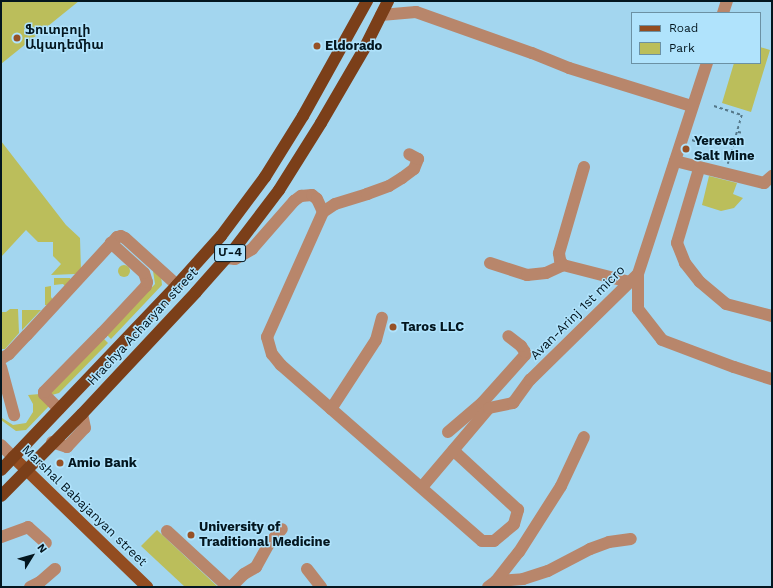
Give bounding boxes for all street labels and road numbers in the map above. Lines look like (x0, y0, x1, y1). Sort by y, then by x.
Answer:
road number: Մ-4 (214, 243, 246, 263)
street label: Avan-Arinj 1st micro (527, 262, 629, 364)
street label: Hrachya Acharyan street (84, 265, 202, 389)
street label: Marshal Babajanyan street (18, 442, 150, 570)

